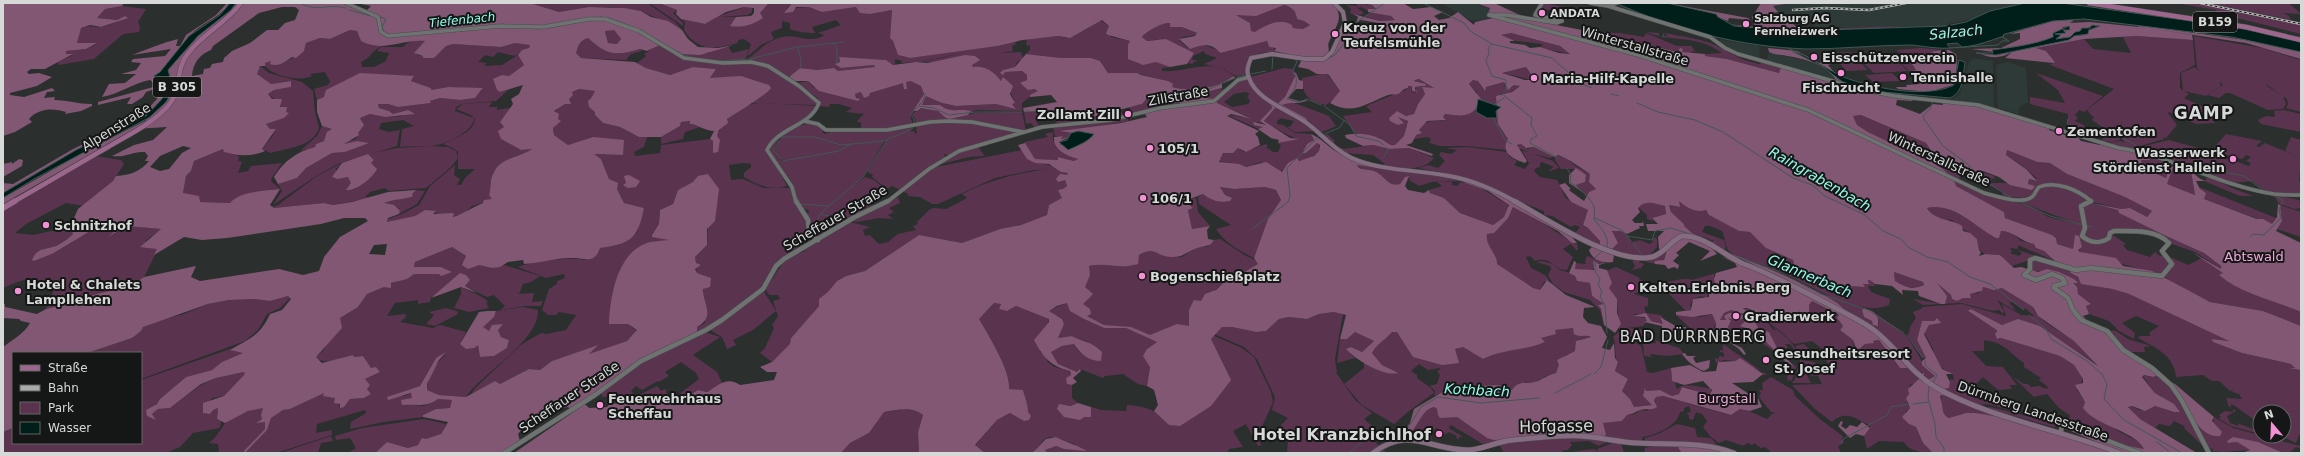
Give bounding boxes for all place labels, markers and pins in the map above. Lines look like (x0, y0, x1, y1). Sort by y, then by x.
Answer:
place label: ANDATA (1550, 7, 1600, 20)
marker: ANDATA (1537, 8, 1547, 18)
place label: Salzburg AG Fernheizwerk (1754, 12, 1838, 38)
marker: Salzburg AG Fernheizwerk (1741, 19, 1751, 29)
place label: Kreuz von der Teufelsmühle (1343, 20, 1446, 50)
marker: Kreuz von der Teufelsmühle (1330, 29, 1340, 39)
place label: Eisschützenverein (1822, 50, 1955, 65)
marker: Eisschützenverein (1809, 52, 1819, 62)
marker: Fischzucht (1836, 68, 1846, 78)
place label: Tennishalle (1911, 70, 1994, 85)
place label: Maria-Hilf-Kapelle (1542, 71, 1674, 86)
marker: Tennishalle (1898, 72, 1908, 82)
marker: Maria-Hilf-Kapelle (1529, 73, 1539, 83)
place label: Fischzucht (1802, 80, 1880, 95)
place label: Zollamt Zill (1037, 107, 1120, 122)
marker: Zollamt Zill (1123, 109, 1133, 119)
place label: Zementofen (2067, 124, 2156, 139)
marker: Zementofen (2054, 126, 2064, 136)
place label: 105/1 (1158, 141, 1199, 156)
marker: 105/1 (1145, 143, 1155, 153)
place label: Wasserwerk Stördienst Hallein (2093, 145, 2225, 175)
marker: Wasserwerk Stördienst Hallein (2228, 154, 2238, 164)
place label: 106/1 (1151, 191, 1192, 206)
marker: 106/1 (1138, 193, 1148, 203)
place label: Schnitzhof (54, 218, 132, 233)
marker: Schnitzhof (41, 220, 51, 230)
place label: Bogenschießplatz (1150, 269, 1280, 284)
marker: Bogenschießplatz (1137, 271, 1147, 281)
place label: Hotel & Chalets Lampllehen (26, 277, 141, 307)
place label: Kelten.Erlebnis.Berg (1639, 280, 1790, 295)
marker: Kelten.Erlebnis.Berg (1626, 282, 1636, 292)
marker: Hotel & Chalets Lampllehen (13, 286, 23, 296)
place label: Gradierwerk (1744, 309, 1835, 324)
marker: Gradierwerk (1731, 311, 1741, 321)
place label: Gesundheitsresort St. Josef (1774, 346, 1910, 376)
marker: Gesundheitsresort St. Josef (1761, 355, 1771, 365)
place label: Feuerwehrhaus Scheffau (608, 391, 721, 421)
marker: Feuerwehrhaus Scheffau (595, 400, 605, 410)
place label: Hotel Kranzbichlhof (1253, 425, 1432, 444)
marker: Hotel Kranzbichlhof (1434, 429, 1444, 439)

